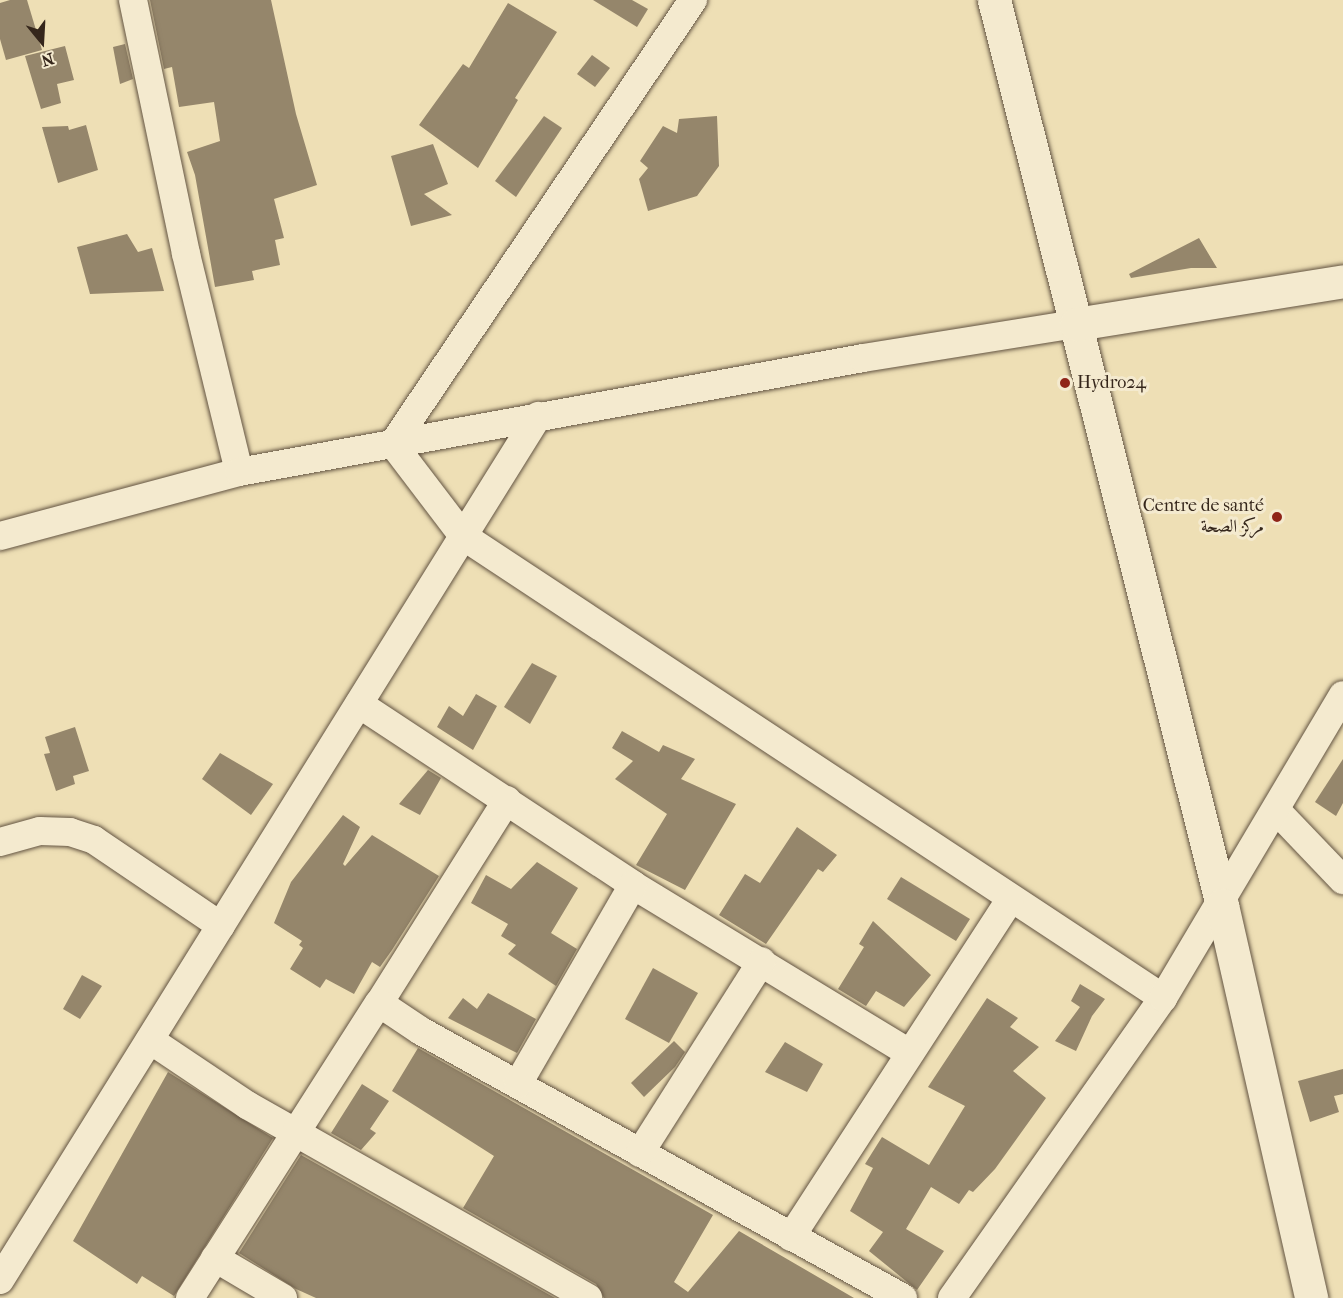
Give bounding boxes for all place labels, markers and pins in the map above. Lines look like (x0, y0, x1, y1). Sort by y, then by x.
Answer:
place label: Hydro24 (1077, 372, 1146, 394)
marker: Hydro24 (1058, 376, 1072, 390)
place label: Centre de santé مركز الصحة (1143, 496, 1264, 538)
marker: Centre de santé مركز الصحة (1268, 508, 1286, 526)

